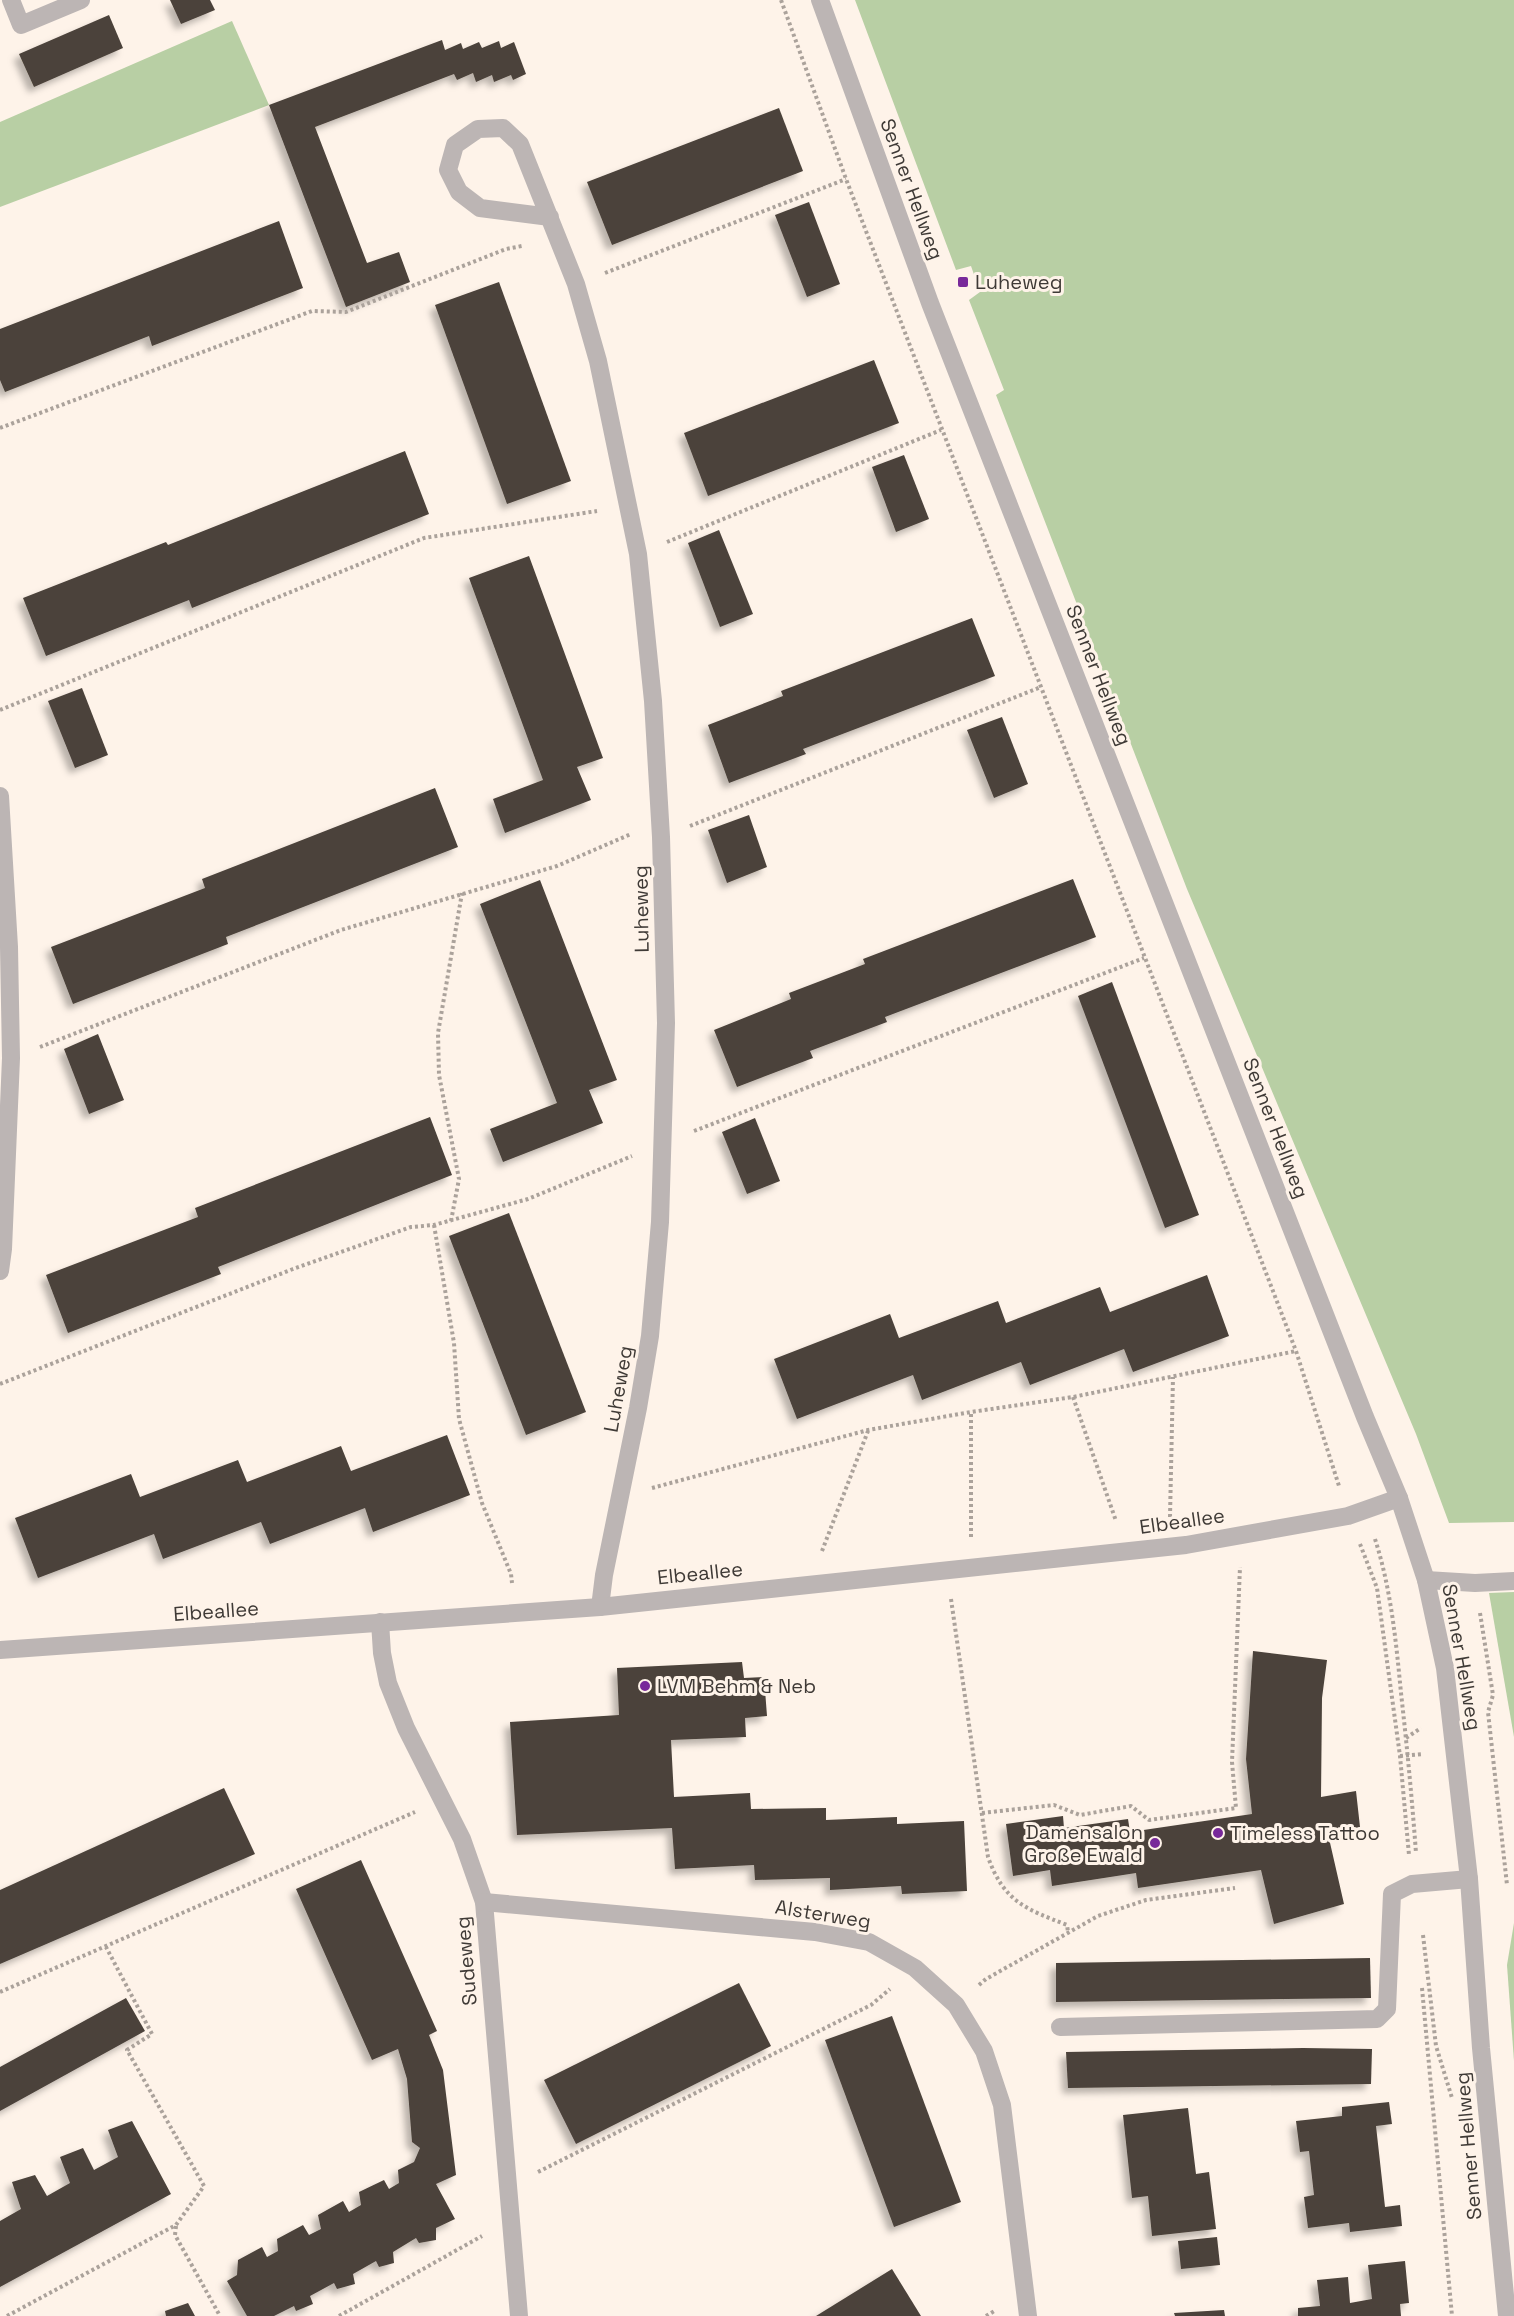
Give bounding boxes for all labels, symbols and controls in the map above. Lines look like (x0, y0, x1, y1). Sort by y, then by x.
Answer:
street label: Senner Hellweg (874, 115, 950, 263)
place label: Luheweg (975, 269, 1062, 295)
marker: Luheweg (956, 275, 970, 289)
street label: Senner Hellweg (1060, 601, 1138, 749)
street label: Luheweg (627, 865, 655, 953)
street label: Senner Hellweg (1237, 1054, 1315, 1202)
street label: Luheweg (598, 1344, 638, 1434)
street label: Elbeallee (1138, 1502, 1226, 1540)
street label: Elbeallee (656, 1556, 744, 1590)
street label: Senner Hellweg (1436, 1582, 1488, 1732)
street label: Elbeallee (172, 1595, 260, 1627)
place label: LVM Behm & Neb (657, 1673, 816, 1699)
marker: LVM Behm & Neb (638, 1679, 652, 1693)
place label: Damensalon Große Ewald (1024, 1819, 1143, 1868)
place label: Timeless Tattoo (1230, 1820, 1380, 1846)
marker: Timeless Tattoo (1211, 1826, 1225, 1840)
marker: Damensalon Große Ewald (1148, 1836, 1162, 1850)
street label: Alsterweg (773, 1894, 873, 1934)
street label: Sudeweg (449, 1915, 483, 2007)
street label: Senner Hellweg (1449, 2071, 1487, 2221)

